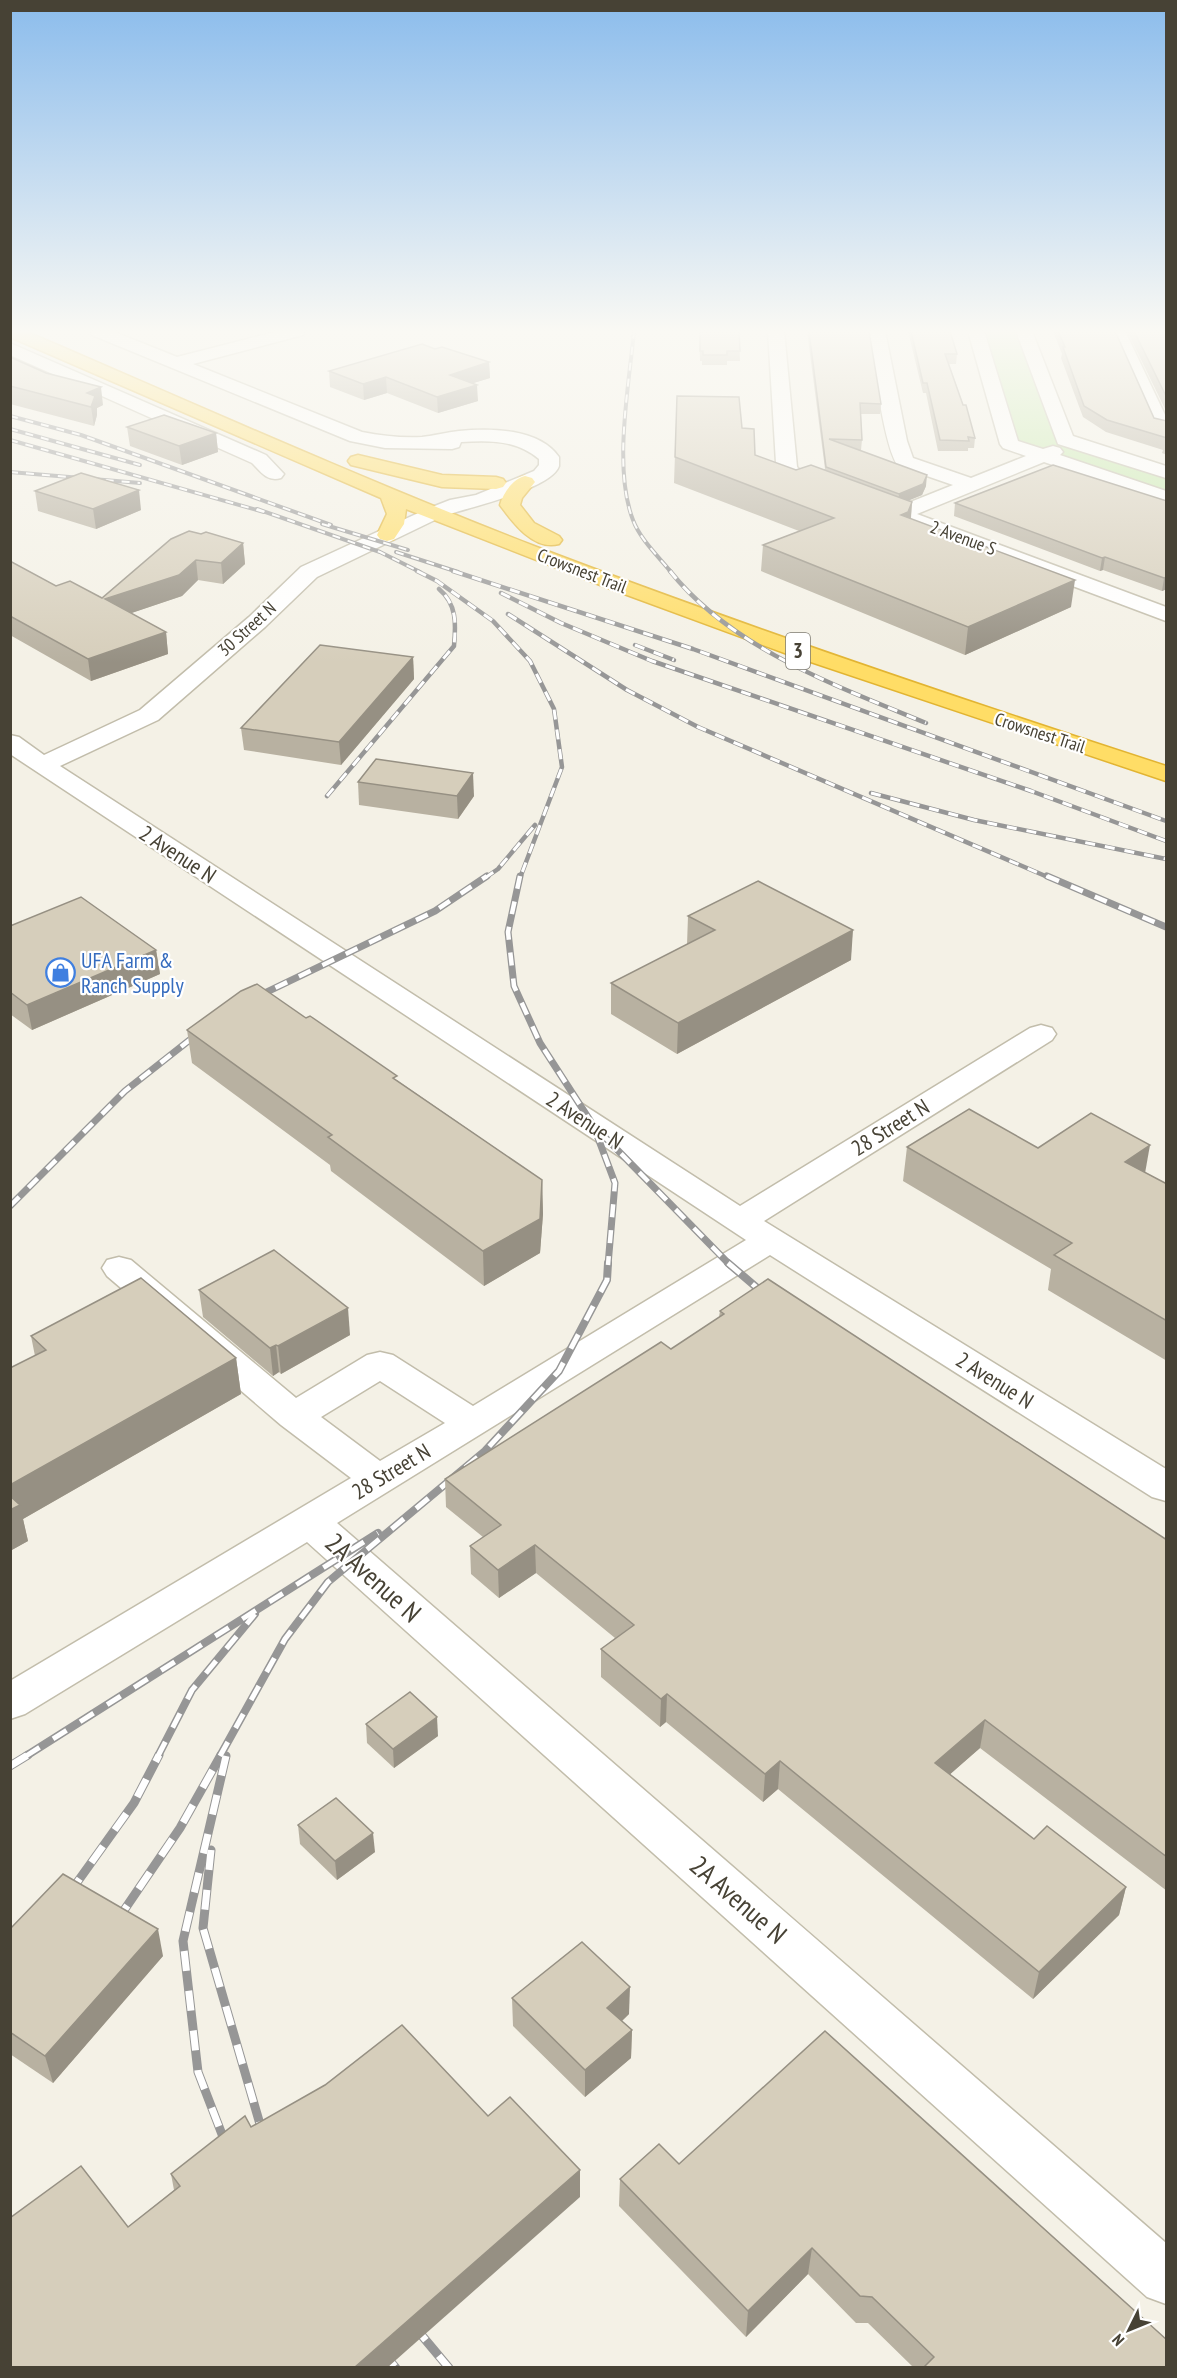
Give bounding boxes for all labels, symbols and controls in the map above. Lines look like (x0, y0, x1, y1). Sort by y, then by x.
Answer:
street label: 2 Avenue S (927, 515, 1000, 560)
street label: Crowsnest Trail (534, 543, 631, 598)
street label: 30 Street N (213, 596, 281, 661)
road number: 3 (786, 633, 810, 669)
street label: Crowsnest Trail (992, 707, 1089, 758)
street label: 2 Avenue N (134, 819, 222, 889)
place label: UFA Farm & Ranch Supply (81, 946, 184, 999)
shop icon: UFA Farm & Ranch Supply (44, 957, 76, 989)
street label: 2 Avenue N (541, 1085, 629, 1155)
street label: 28 Street N (846, 1092, 934, 1162)
street label: 2 Avenue N (951, 1345, 1039, 1415)
street label: 28 Street N (347, 1437, 435, 1505)
street label: 2A Avenue N (319, 1525, 429, 1629)
street label: 2A Avenue N (683, 1848, 794, 1951)
north arrow (1099, 2300, 1159, 2360)
text: N (1108, 2330, 1128, 2350)

